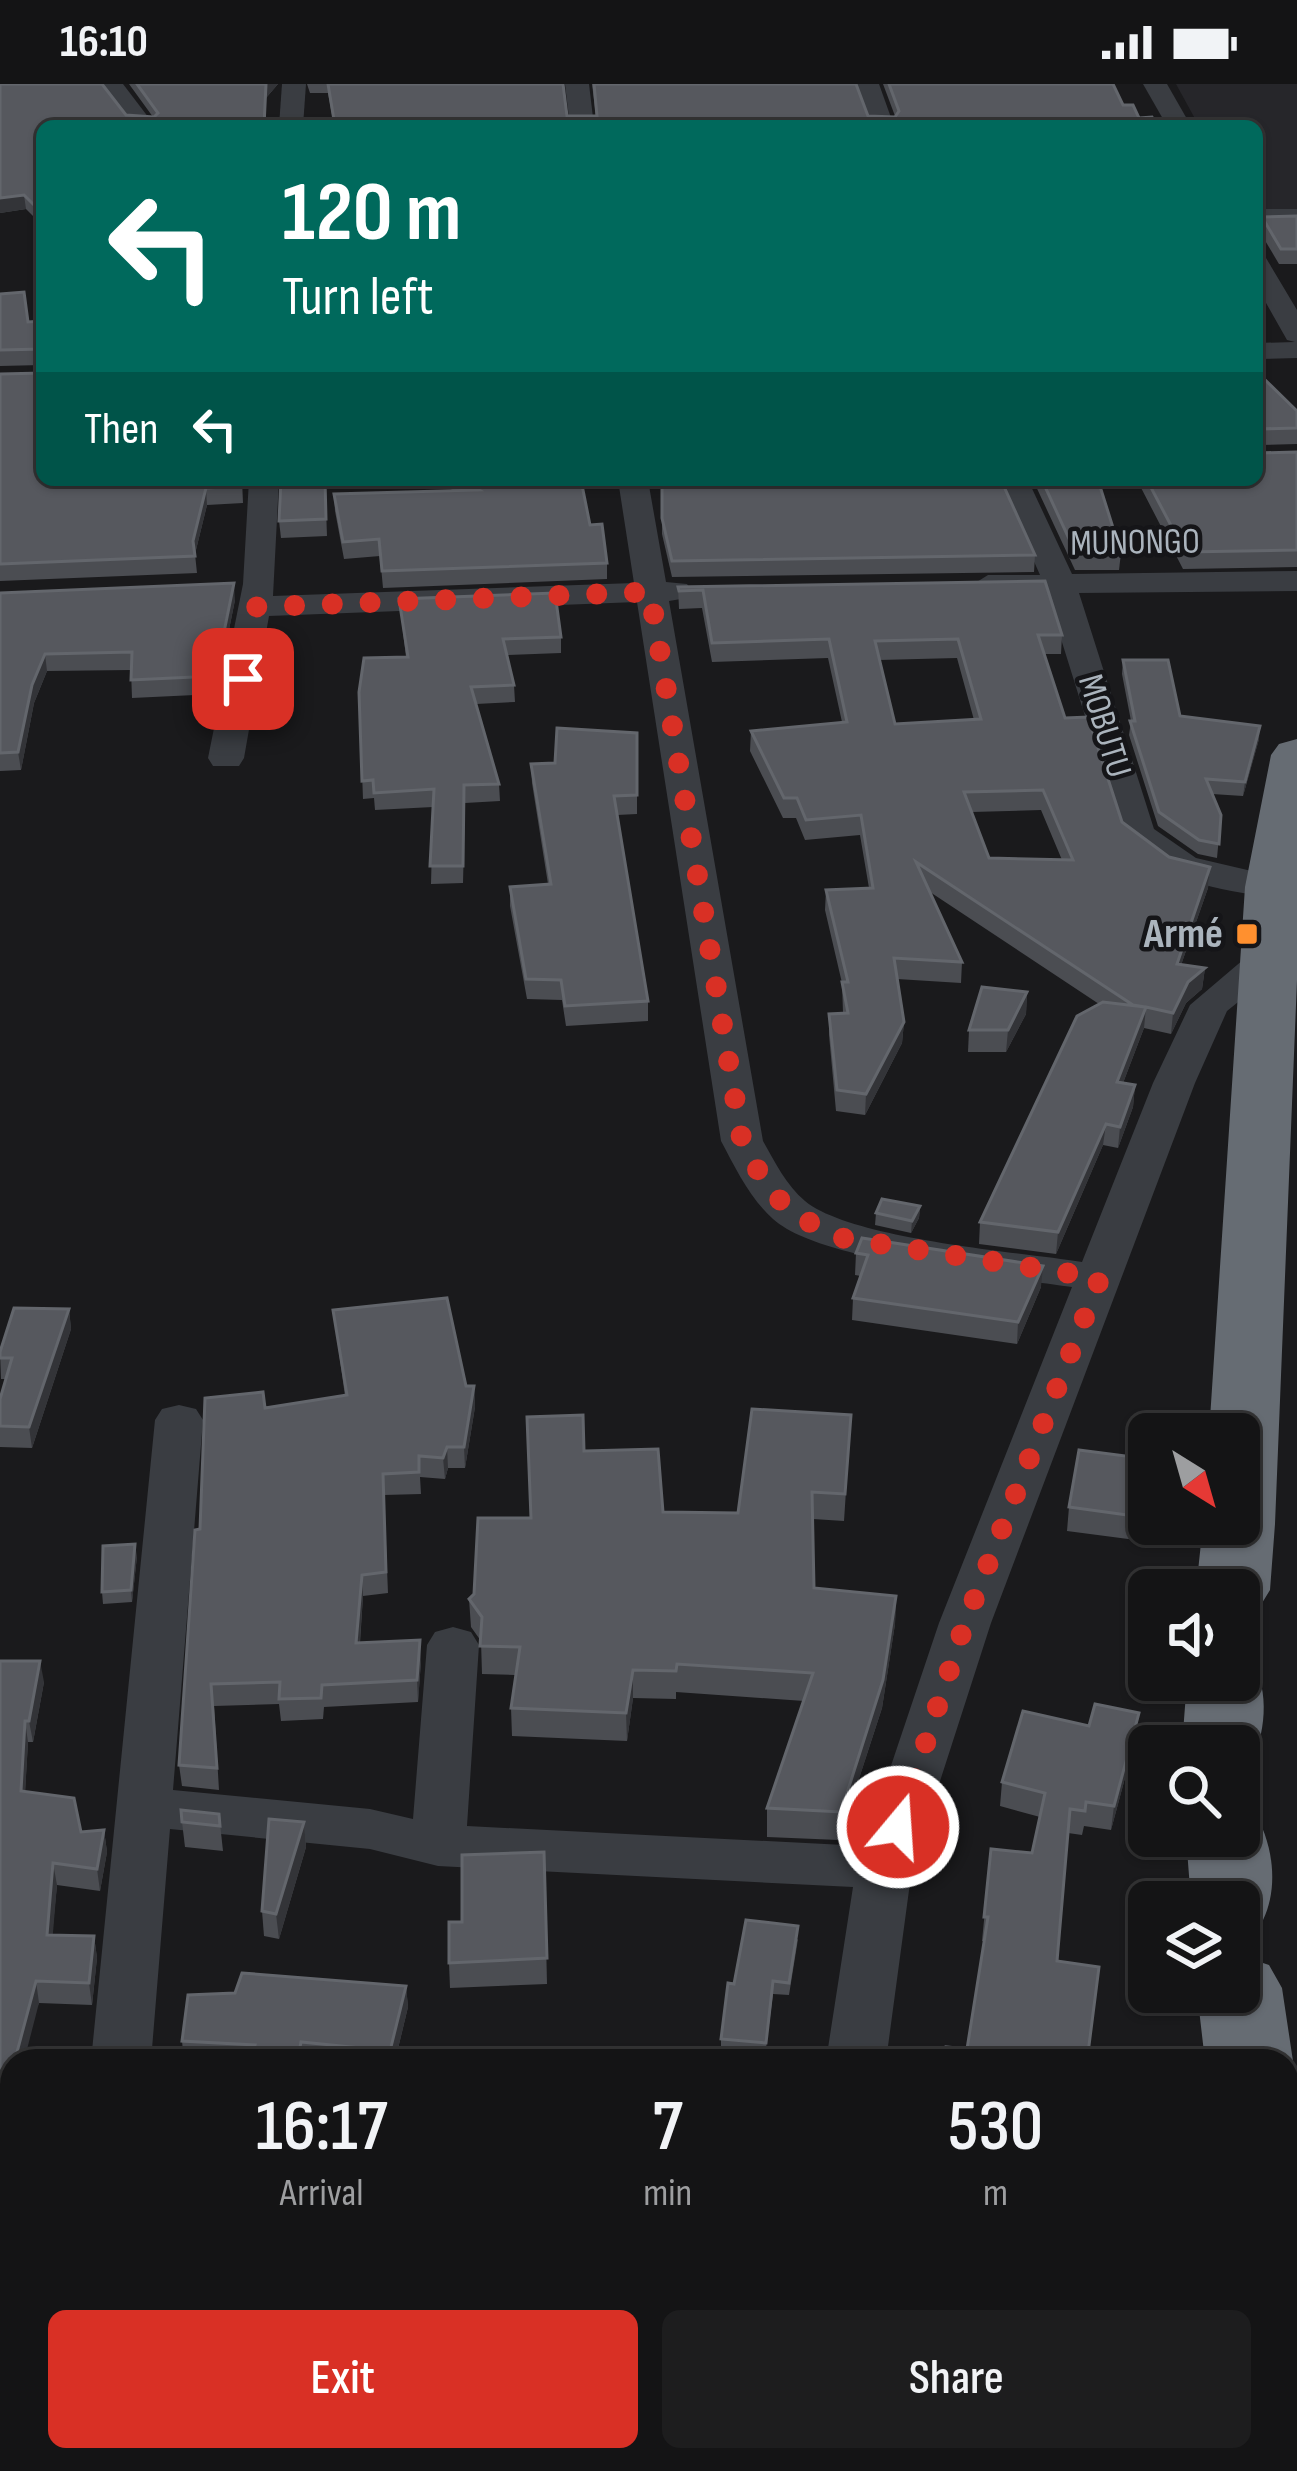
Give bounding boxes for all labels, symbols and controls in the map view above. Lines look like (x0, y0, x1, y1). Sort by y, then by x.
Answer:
text: 16:10 (60, 15, 148, 70)
text: 120 m (282, 163, 461, 264)
icon: left (84, 168, 240, 324)
text: Turn left (282, 265, 434, 330)
icon: left (182, 396, 248, 462)
text: Then (84, 402, 158, 457)
street label: MUNONGO (1070, 520, 1200, 566)
pin (192, 628, 294, 730)
icon: arrive (210, 646, 276, 712)
street label: MOBUTU (1068, 669, 1140, 783)
place label: Armé (1143, 909, 1223, 960)
marker: Armé (1234, 921, 1260, 947)
north arrow (1128, 1413, 1260, 1545)
map controls (1128, 1413, 1260, 2013)
button: sound (1128, 1569, 1260, 1701)
button: search (1128, 1725, 1260, 1857)
position arrow (835, 1764, 961, 1890)
button: layers (1128, 1881, 1260, 2013)
text: 16:17 (256, 2084, 388, 2171)
text: 7 (653, 2084, 683, 2171)
text: 530 (948, 2084, 1043, 2171)
text: Arrival (280, 2170, 364, 2217)
text: min (643, 2170, 692, 2217)
text: m (983, 2170, 1008, 2217)
button: Exit (48, 2310, 638, 2448)
button: Share (662, 2310, 1251, 2448)

